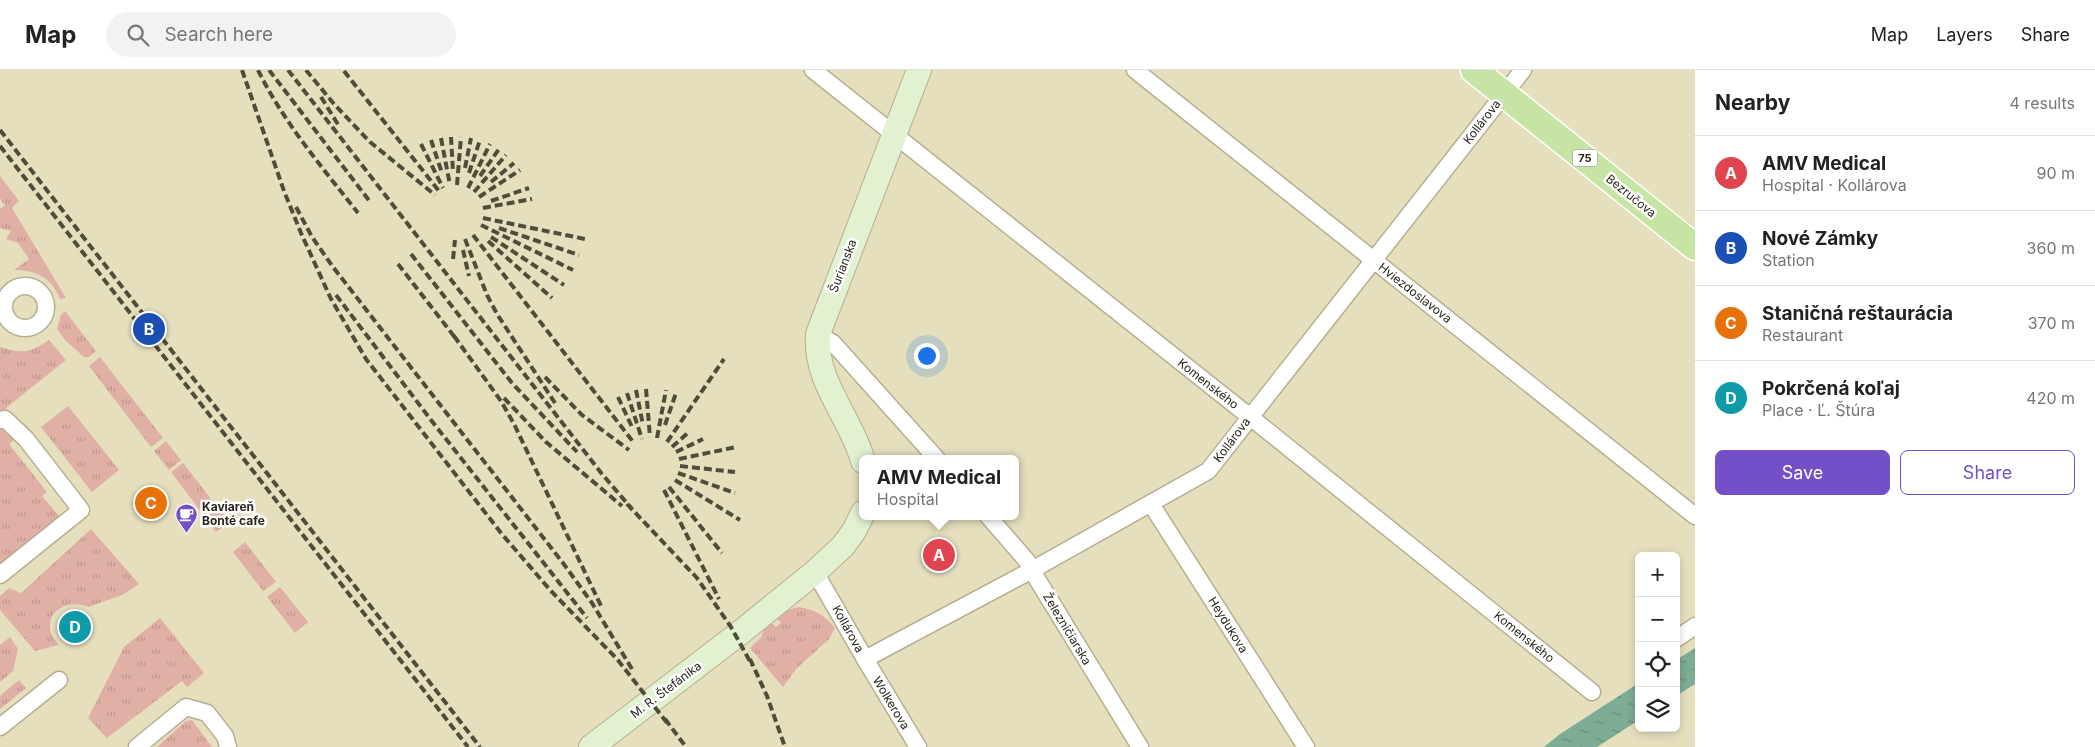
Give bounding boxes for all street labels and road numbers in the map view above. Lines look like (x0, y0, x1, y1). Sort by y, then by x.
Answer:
street label: Kollárova (1460, 97, 1504, 147)
road number: 75 (1572, 150, 1598, 166)
street label: Bezručova (1603, 171, 1659, 220)
street label: Šurianska (826, 237, 860, 295)
street label: Hviezdoslavova (1376, 259, 1455, 326)
street label: Komenského (1175, 355, 1242, 412)
street label: Kollárova (1210, 414, 1253, 465)
street label: Železničiarska (1040, 590, 1095, 668)
street label: Heydukova (1205, 594, 1252, 656)
street label: Kollárova (829, 602, 868, 655)
street label: Komenského (1491, 608, 1558, 666)
street label: M. R. Štefánika (627, 658, 704, 721)
street label: Wolkerova (870, 673, 913, 732)

